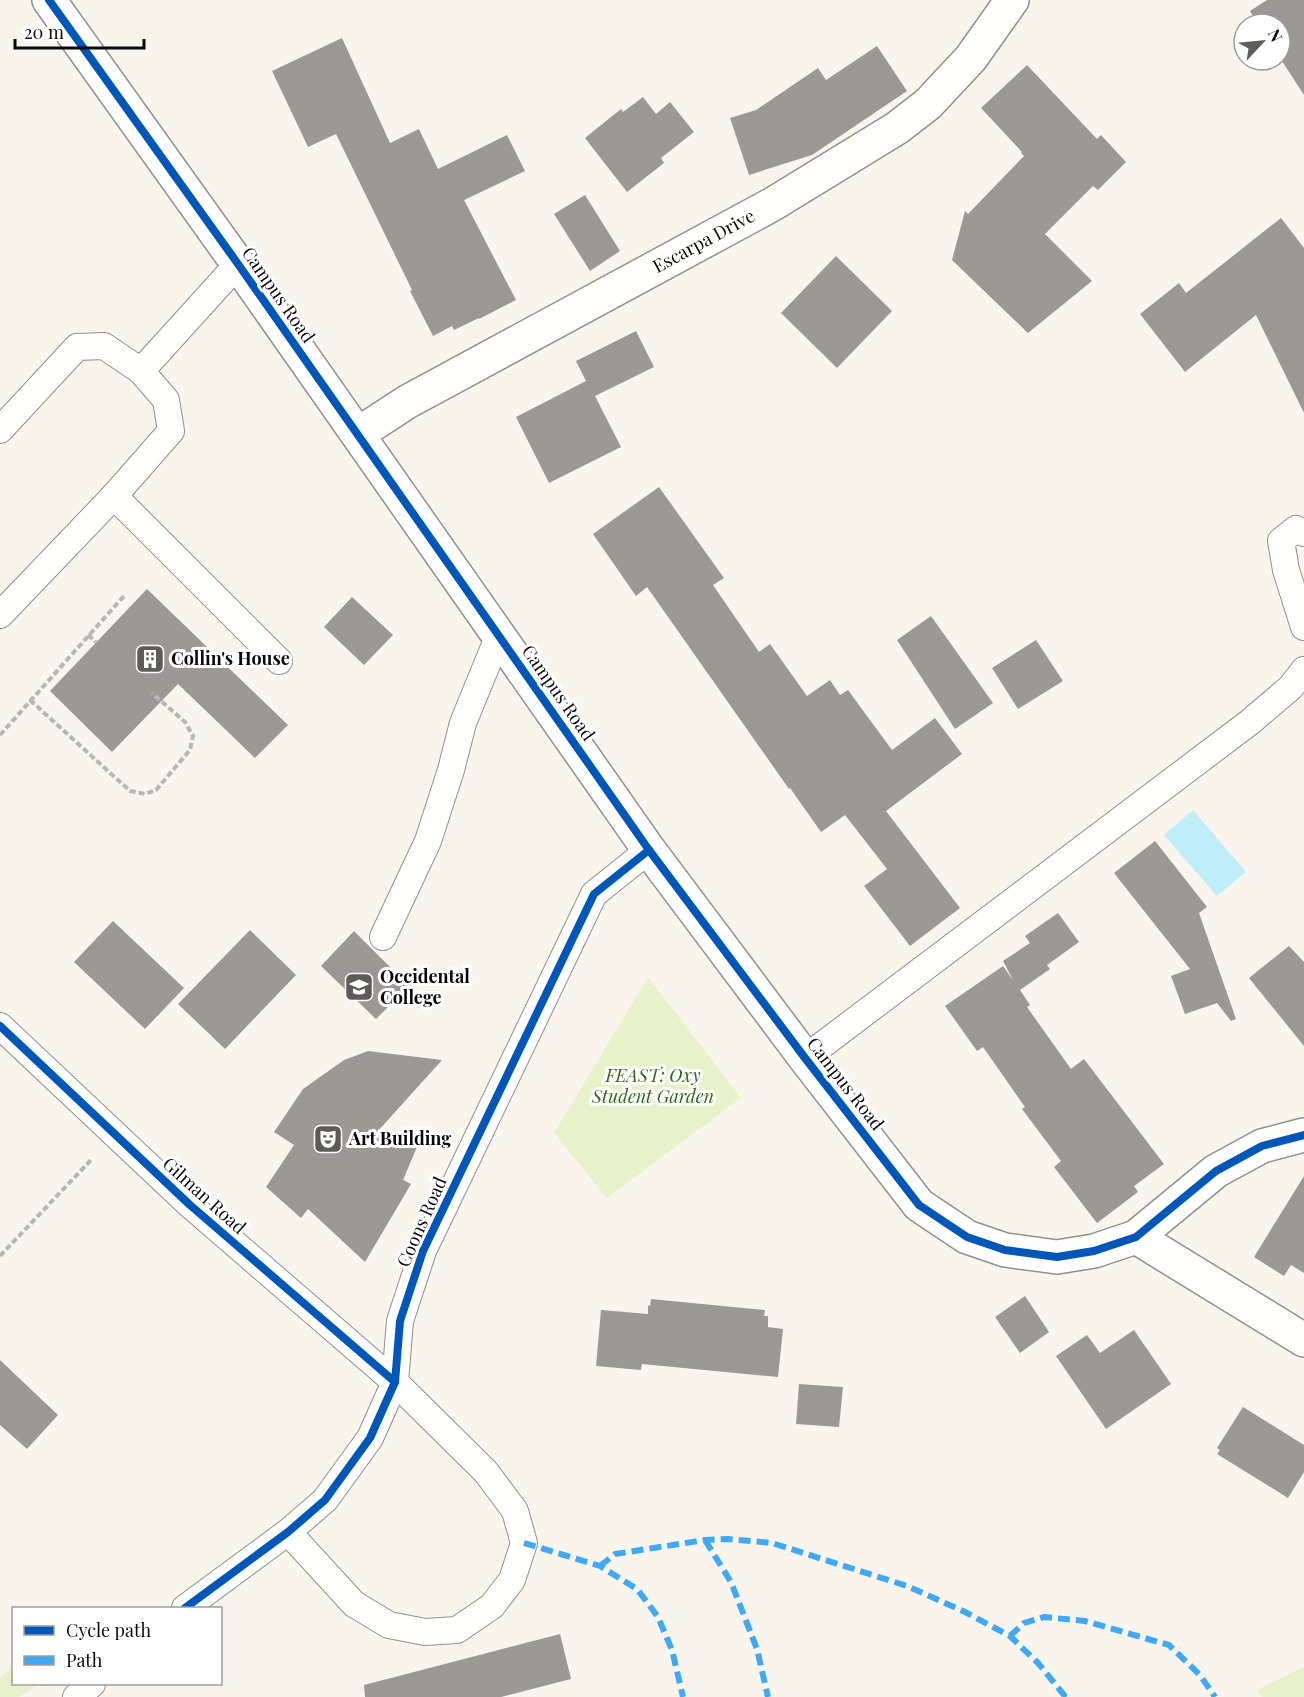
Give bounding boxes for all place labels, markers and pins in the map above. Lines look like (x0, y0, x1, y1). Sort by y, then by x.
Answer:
building icon: Collin's House (134, 643, 166, 675)
place label: Collin's House (171, 646, 290, 670)
place label: Occidental College (380, 964, 470, 1009)
school or university icon: Occidental College (343, 971, 375, 1003)
theatre icon: Art Building (312, 1123, 344, 1155)
place label: Art Building (348, 1126, 451, 1150)

